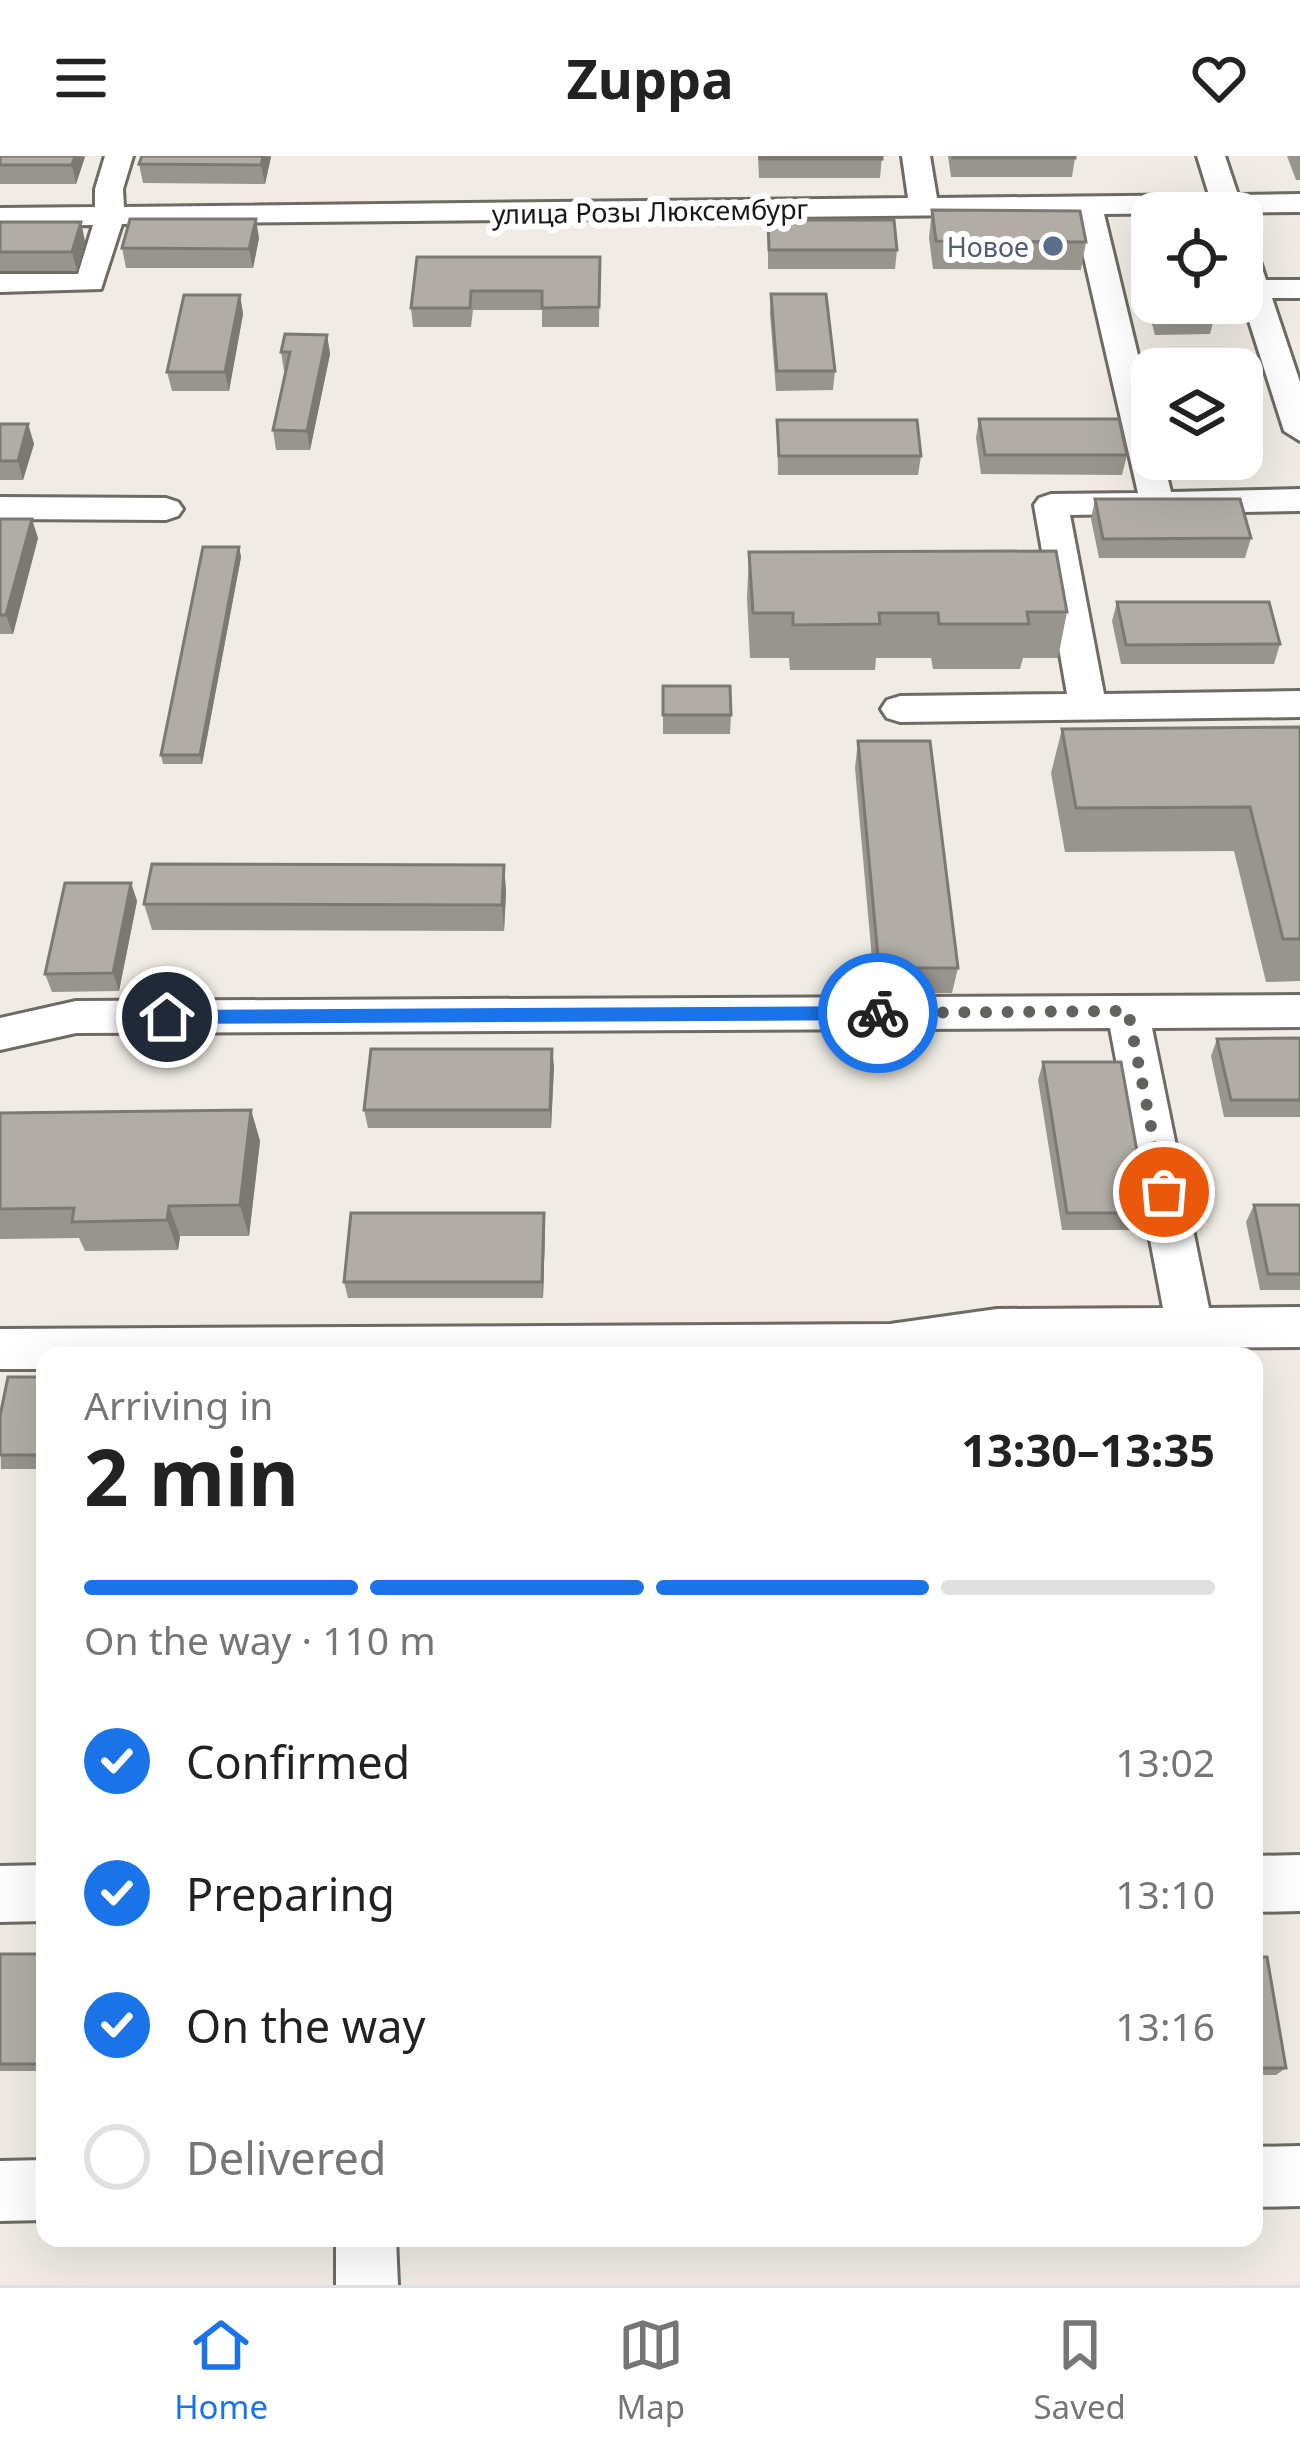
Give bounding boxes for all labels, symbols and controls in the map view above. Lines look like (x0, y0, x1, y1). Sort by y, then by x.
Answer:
text: Zuppa (567, 41, 733, 115)
icon: menu (48, 45, 114, 111)
icon: heart (1186, 45, 1252, 111)
street label: улица Розы Люксембург (491, 190, 809, 232)
map controls (1131, 192, 1263, 480)
button: locate (1131, 192, 1263, 324)
place label: Новое (947, 228, 1029, 265)
marker: Новое (1040, 233, 1066, 259)
button: layers (1131, 348, 1263, 480)
courier (818, 953, 938, 1073)
pin (116, 966, 218, 1068)
icon: bike (845, 980, 911, 1046)
icon: home (134, 984, 200, 1050)
pin (1113, 1141, 1215, 1243)
icon: bag (1131, 1159, 1197, 1225)
text: Arriving in (84, 1378, 273, 1431)
text: 13:30–13:35 (961, 1419, 1215, 1480)
text: 2 min (84, 1423, 299, 1529)
text: On the way · 110 m (84, 1613, 436, 1666)
icon: check (84, 1728, 150, 1794)
text: Confirmed (186, 1731, 410, 1792)
text: 13:02 (1115, 1735, 1215, 1788)
icon: check (84, 1860, 150, 1926)
text: Preparing (186, 1863, 395, 1924)
text: 13:10 (1115, 1867, 1215, 1920)
icon: check (84, 1992, 150, 2058)
text: On the way (186, 1995, 425, 2056)
text: 13:16 (1115, 1999, 1215, 2052)
text: Delivered (186, 2127, 386, 2188)
tab: Home (174, 2312, 268, 2429)
tab: Map (616, 2312, 685, 2429)
tab: Saved (1034, 2312, 1126, 2429)

